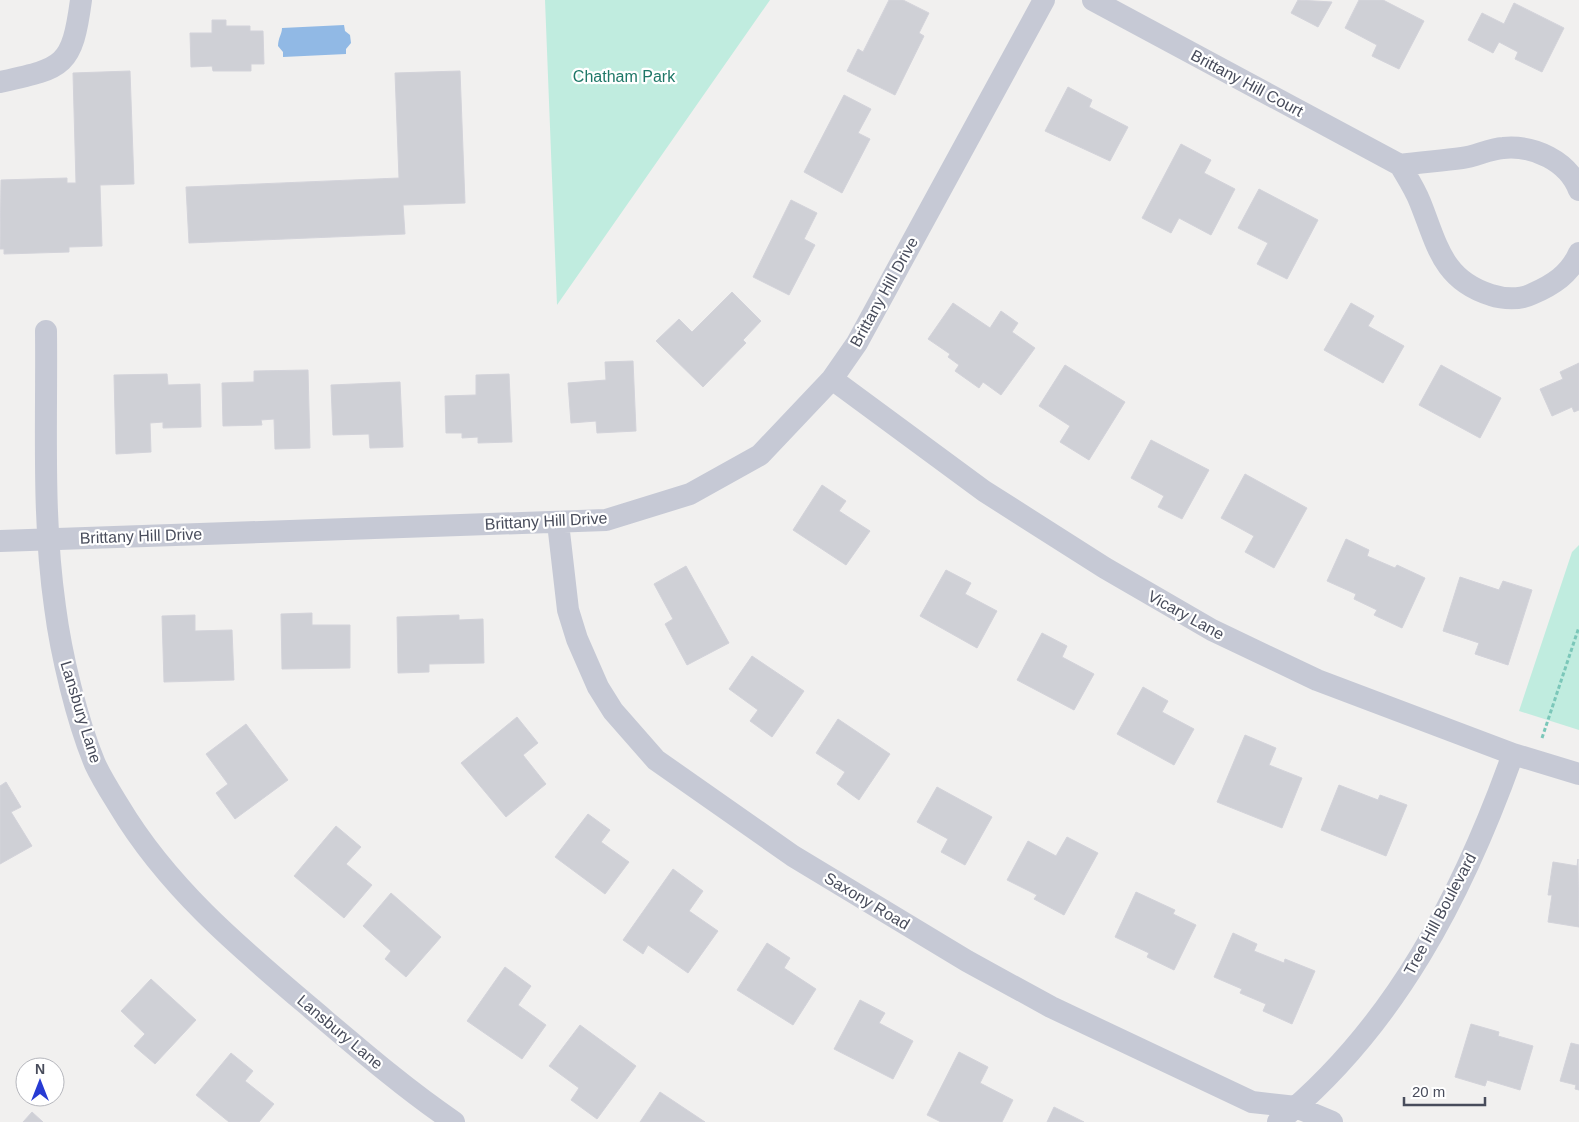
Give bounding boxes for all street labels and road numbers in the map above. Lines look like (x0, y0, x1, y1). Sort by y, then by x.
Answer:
street label: Brittany Hill Court (1188, 46, 1306, 120)
street label: Brittany Hill Drive (847, 234, 921, 350)
street label: Brittany Hill Drive (484, 509, 608, 533)
street label: Brittany Hill Drive (79, 525, 203, 547)
street label: Vicary Lane (1145, 587, 1227, 643)
street label: Lansbury Lane (57, 659, 105, 765)
street label: Tree Hill Boulevard (1401, 850, 1479, 978)
street label: Saxony Road (821, 869, 913, 933)
street label: Lansbury Lane (294, 991, 386, 1073)

